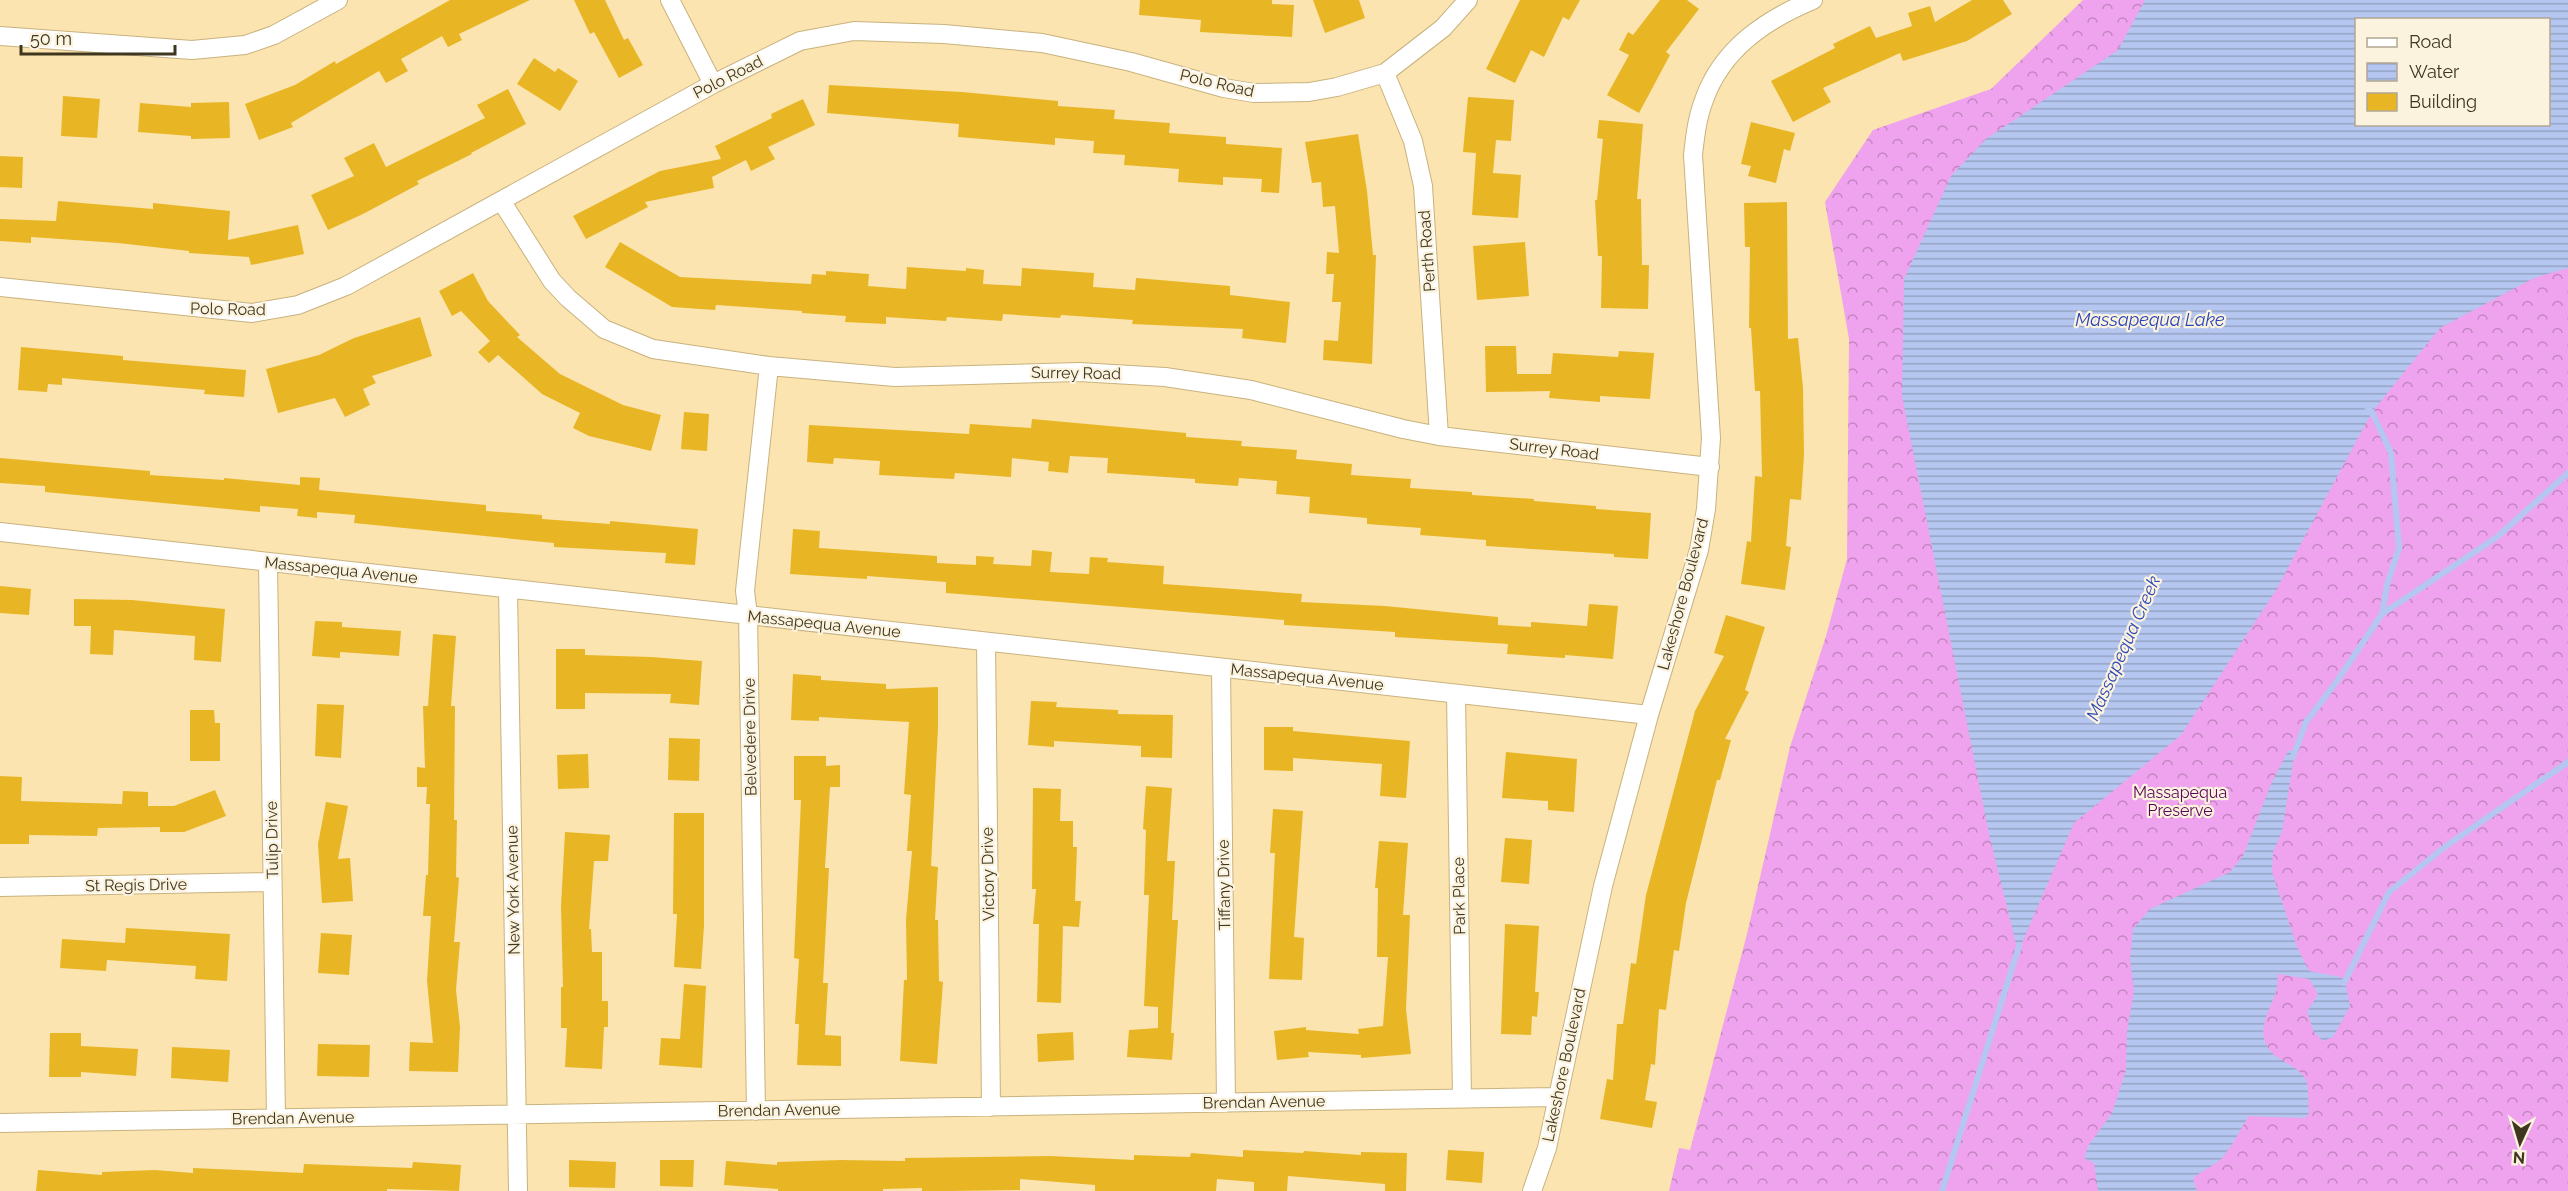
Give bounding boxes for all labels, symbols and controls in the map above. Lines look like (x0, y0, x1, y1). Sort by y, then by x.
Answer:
scale bar (21, 18, 176, 56)
legend (2355, 18, 2550, 126)
text: 50 m (30, 28, 72, 49)
text: Road (2409, 31, 2452, 52)
street label: Polo Road (690, 51, 766, 103)
text: Water (2409, 61, 2460, 82)
street label: Polo Road (1178, 65, 1256, 101)
text: Building (2409, 91, 2477, 112)
street label: Perth Road (1415, 209, 1439, 293)
street label: Polo Road (190, 299, 266, 319)
water label: Massapequa Lake (2075, 309, 2225, 330)
street label: Surrey Road (1031, 363, 1121, 383)
street label: Surrey Road (1508, 434, 1600, 464)
street label: Lakeshore Boulevard (1654, 516, 1712, 672)
street label: Massapequa Avenue (263, 553, 419, 587)
water label: Massapequa Creek (2082, 572, 2165, 724)
street label: Massapequa Avenue (746, 607, 902, 641)
street label: Massapequa Avenue (1229, 660, 1385, 694)
street label: Belvedere Drive (739, 678, 761, 796)
park label: Massapequa Preserve (2133, 783, 2227, 820)
street label: Tulip Drive (262, 801, 282, 879)
street label: New York Avenue (502, 825, 524, 955)
street label: Victory Drive (978, 827, 998, 921)
street label: Tiffany Drive (1214, 839, 1234, 931)
street label: Park Place (1449, 857, 1469, 935)
street label: St Regis Drive (85, 875, 187, 895)
street label: Lakeshore Boulevard (1538, 986, 1590, 1144)
street label: Brendan Avenue (1203, 1091, 1325, 1113)
street label: Brendan Avenue (718, 1099, 840, 1121)
street label: Brendan Avenue (232, 1107, 354, 1129)
north arrow (2490, 1113, 2550, 1173)
text: N (2512, 1148, 2526, 1167)

